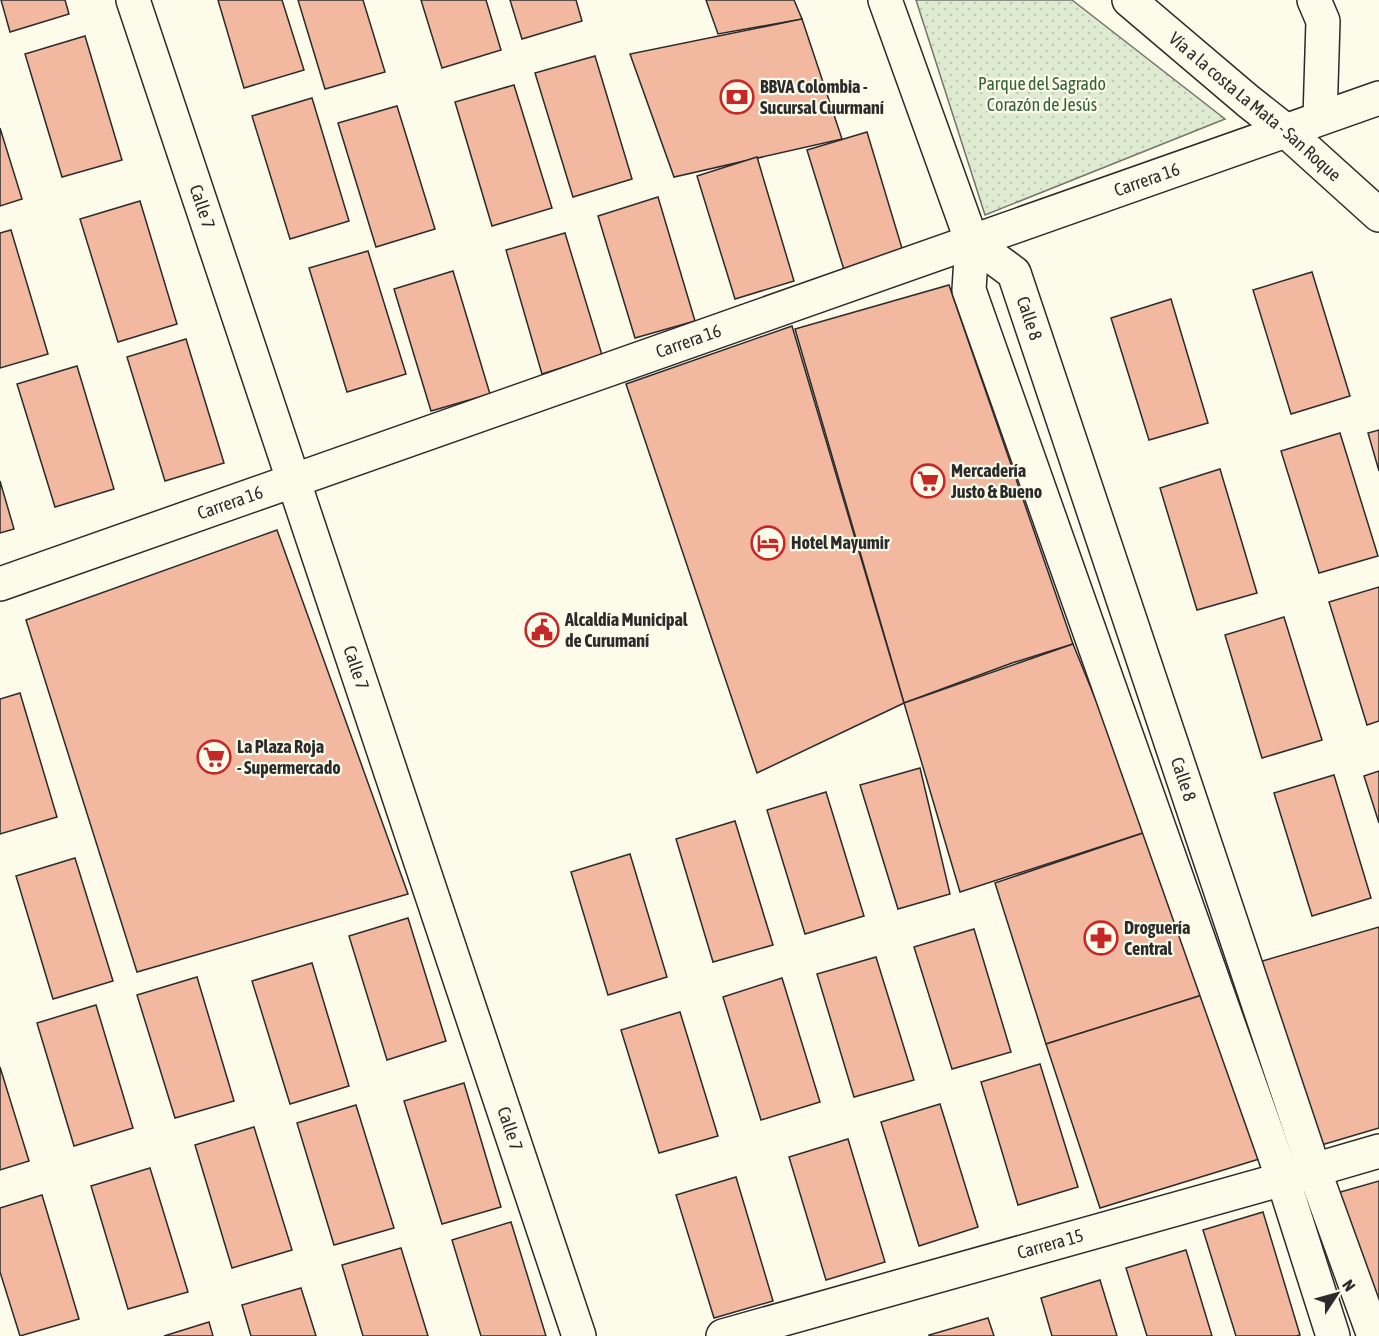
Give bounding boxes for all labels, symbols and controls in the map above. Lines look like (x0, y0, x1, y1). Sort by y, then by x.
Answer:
street label: Vía a la costa La Mata - San Roque (1165, 27, 1345, 185)
park label: Parque del Sagrado Corazón de Jesús (978, 73, 1106, 115)
place label: BBVA Colombia - Sucursal Cuurmaní (760, 76, 885, 118)
bank icon: BBVA Colombia - Sucursal Cuurmaní (719, 79, 755, 115)
street label: Carrera 16 (1111, 158, 1182, 201)
street label: Calle 7 (185, 182, 220, 231)
street label: Calle 8 (1013, 294, 1047, 343)
street label: Carrera 16 (653, 320, 724, 362)
place label: Mercadería Justo & Bueno (950, 460, 1042, 502)
supermarket icon: Mercadería Justo & Bueno (910, 463, 946, 499)
street label: Carrera 16 (194, 481, 266, 524)
hotel icon: Hotel Mayumir (750, 525, 786, 561)
place label: Hotel Mayumir (791, 532, 890, 553)
place label: Alcaldía Municipal de Curumaní (564, 609, 688, 651)
public building icon: Alcaldía Municipal de Curumaní (524, 612, 560, 648)
street label: Calle 7 (339, 643, 373, 692)
place label: La Plaza Roja - Supermercado (237, 736, 341, 778)
supermarket icon: La Plaza Roja - Supermercado (196, 739, 232, 775)
street label: Calle 8 (1167, 754, 1201, 804)
place label: Droguería Central (1124, 917, 1190, 959)
pharmacy icon: Droguería Central (1083, 920, 1119, 956)
street label: Calle 7 (493, 1104, 527, 1153)
street label: Carrera 15 (1015, 1224, 1086, 1263)
north arrow (1307, 1264, 1367, 1324)
text: N (1339, 1276, 1359, 1294)

